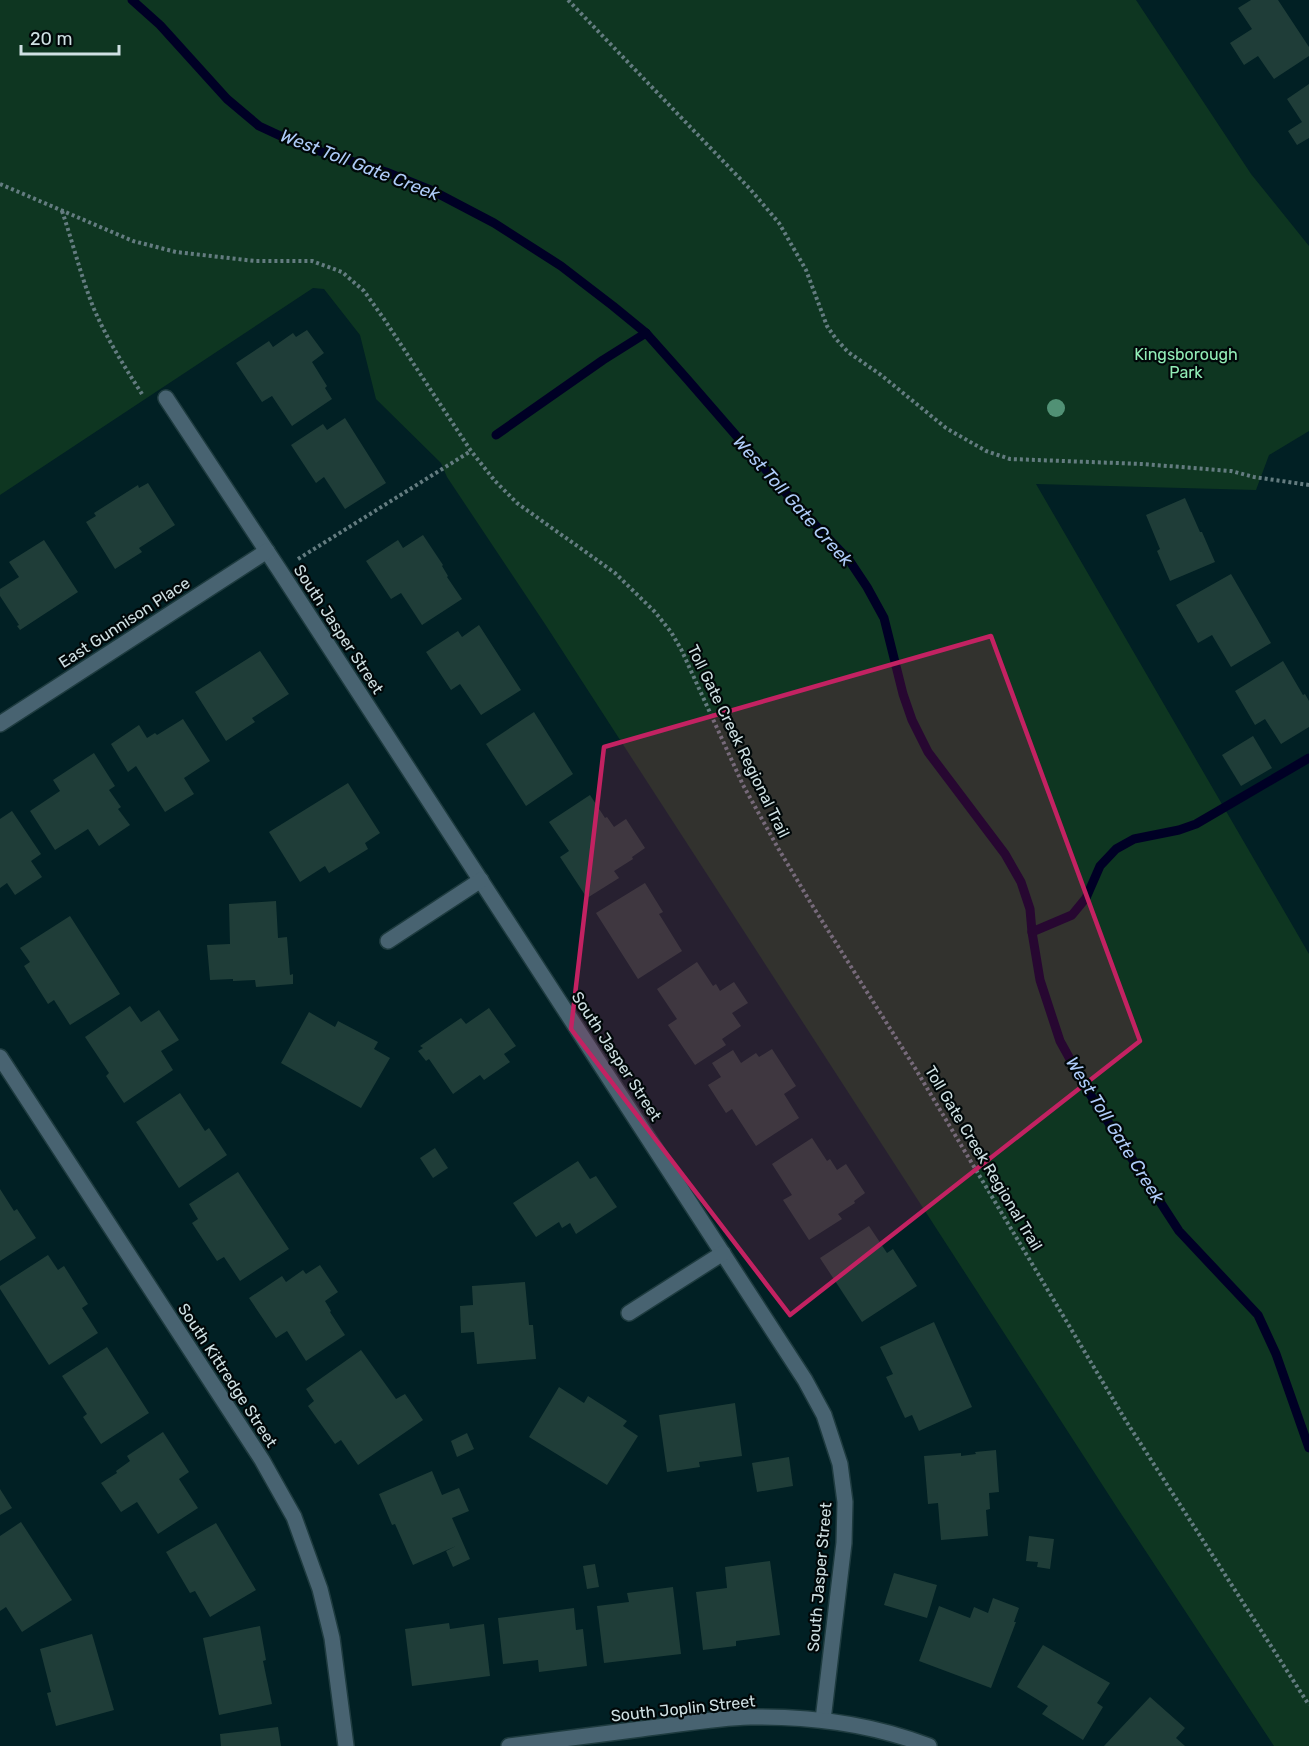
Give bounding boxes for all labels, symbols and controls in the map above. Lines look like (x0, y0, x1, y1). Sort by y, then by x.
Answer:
scale bar (21, 18, 118, 56)
text: 20 m (30, 28, 72, 50)
water label: West Toll Gate Creek (277, 124, 443, 206)
park label: Kingsborough Park (1134, 345, 1238, 382)
water label: West Toll Gate Creek (728, 431, 858, 572)
street label: South Jasper Street (290, 561, 387, 697)
street label: East Gunnison Place (55, 573, 193, 672)
street label: Toll Gate Creek Regional Trail (683, 642, 794, 841)
street label: South Jasper Street (568, 988, 665, 1124)
water label: West Toll Gate Creek (1061, 1053, 1169, 1208)
street label: Toll Gate Creek Regional Trail (921, 1062, 1046, 1254)
street label: South Kittredge Street (174, 1300, 281, 1451)
street label: South Jasper Street (803, 1501, 836, 1653)
street label: South Joplin Street (610, 1691, 756, 1726)

